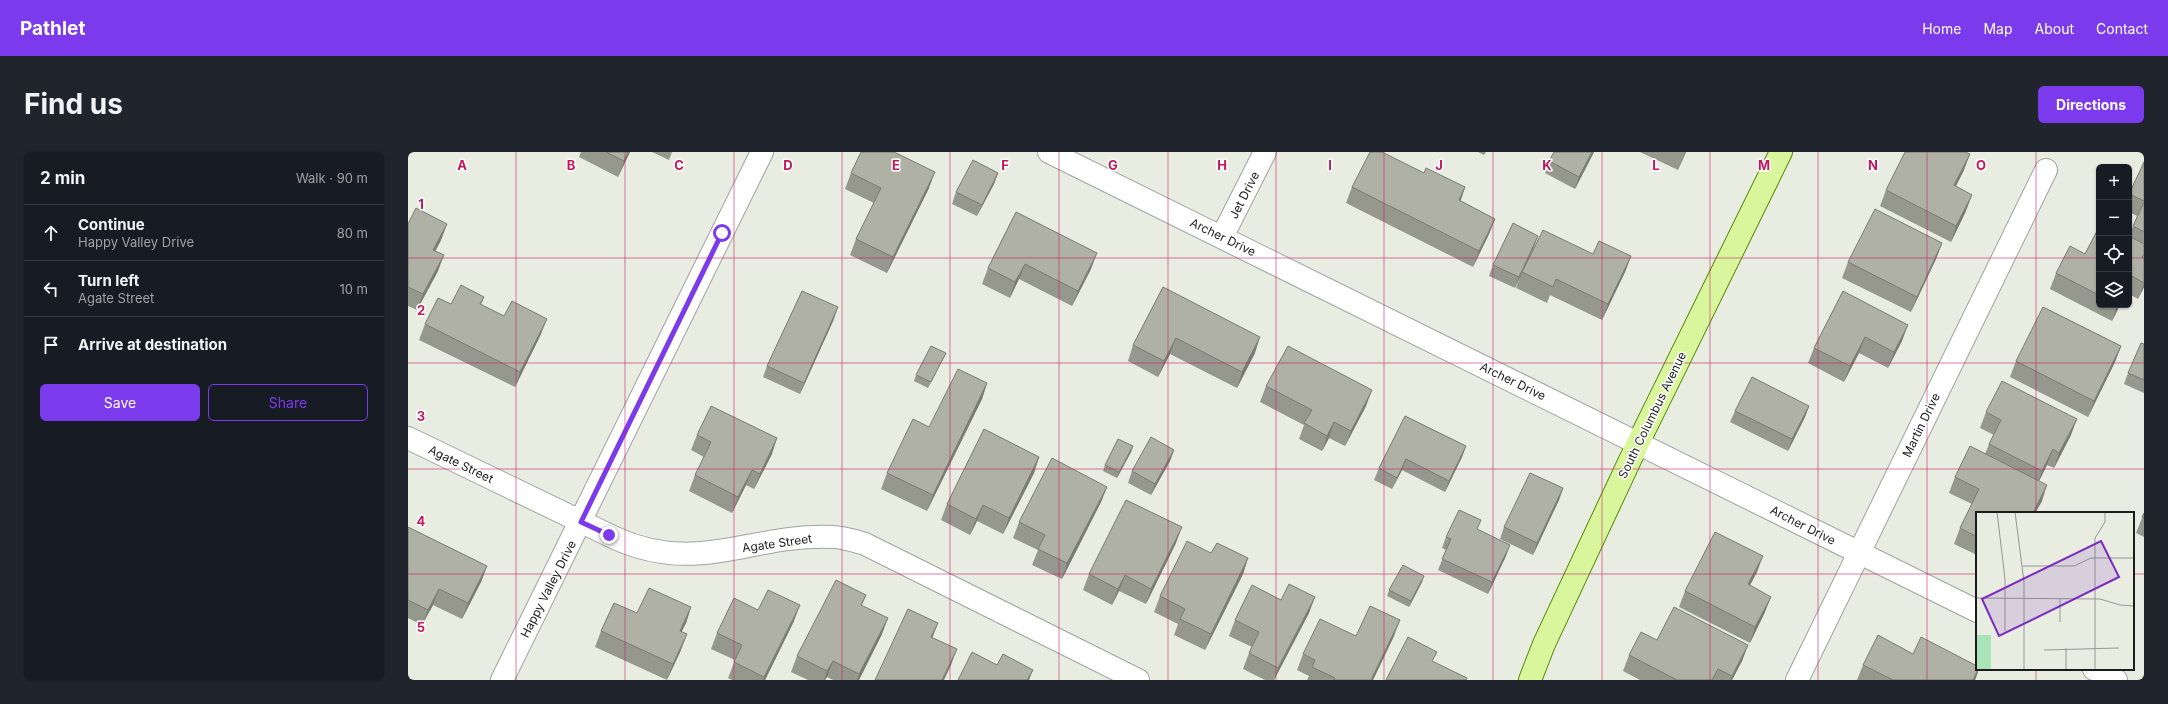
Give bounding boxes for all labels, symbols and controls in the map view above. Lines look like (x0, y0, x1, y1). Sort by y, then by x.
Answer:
text: Pathlet (20, 17, 85, 40)
text: Home (1922, 20, 1961, 37)
text: Map (1983, 20, 2013, 37)
text: About (2035, 20, 2074, 37)
text: Contact (2096, 20, 2148, 37)
button: Directions (2038, 86, 2144, 123)
text: Find us (24, 87, 123, 121)
text: A (457, 157, 467, 173)
text: B (567, 157, 576, 173)
text: C (674, 157, 684, 173)
text: D (783, 157, 793, 173)
text: E (892, 157, 900, 173)
text: F (1001, 157, 1009, 173)
text: G (1108, 157, 1118, 173)
text: H (1217, 157, 1227, 173)
text: I (1328, 157, 1332, 173)
text: J (1435, 157, 1443, 173)
text: K (1542, 157, 1552, 173)
text: L (1652, 157, 1660, 173)
text: M (1758, 157, 1770, 173)
text: N (1868, 157, 1878, 173)
text: O (1976, 157, 1986, 173)
map controls (2096, 164, 2132, 308)
button: + (2096, 164, 2132, 200)
text: 2 min (40, 168, 85, 188)
street label: Jet Drive (1226, 169, 1262, 221)
text: Walk · 90 m (296, 170, 368, 186)
text: 1 (418, 196, 424, 212)
button: − (2096, 200, 2132, 236)
text: Continue (78, 215, 145, 234)
street label: Archer Drive (1188, 215, 1258, 259)
icon: ahead (40, 222, 62, 244)
route start (713, 224, 731, 242)
text: 80 m (337, 225, 368, 241)
text: Happy Valley Drive (78, 234, 194, 250)
button: locate (2096, 236, 2132, 272)
text: Turn left (78, 271, 139, 290)
button: layers (2096, 272, 2132, 308)
icon: left (40, 278, 62, 300)
text: 10 m (339, 281, 368, 297)
text: Agate Street (78, 290, 154, 306)
text: 2 (417, 302, 425, 318)
icon: arrive (40, 334, 62, 356)
text: Arrive at destination (78, 335, 227, 354)
street label: South Columbus Avenue (1615, 349, 1689, 481)
street label: Archer Drive (1478, 359, 1548, 403)
button: Save (40, 384, 200, 421)
button: Share (208, 384, 368, 421)
street label: Martin Drive (1899, 391, 1943, 459)
text: 3 (417, 408, 425, 424)
street label: Agate Street (426, 442, 496, 486)
street label: Archer Drive (1768, 502, 1838, 548)
inset map (1976, 512, 2134, 670)
text: 4 (417, 513, 426, 529)
route end (600, 526, 618, 544)
street label: Agate Street (741, 531, 813, 555)
street label: Happy Valley Drive (517, 538, 579, 640)
text: 5 (417, 619, 425, 635)

